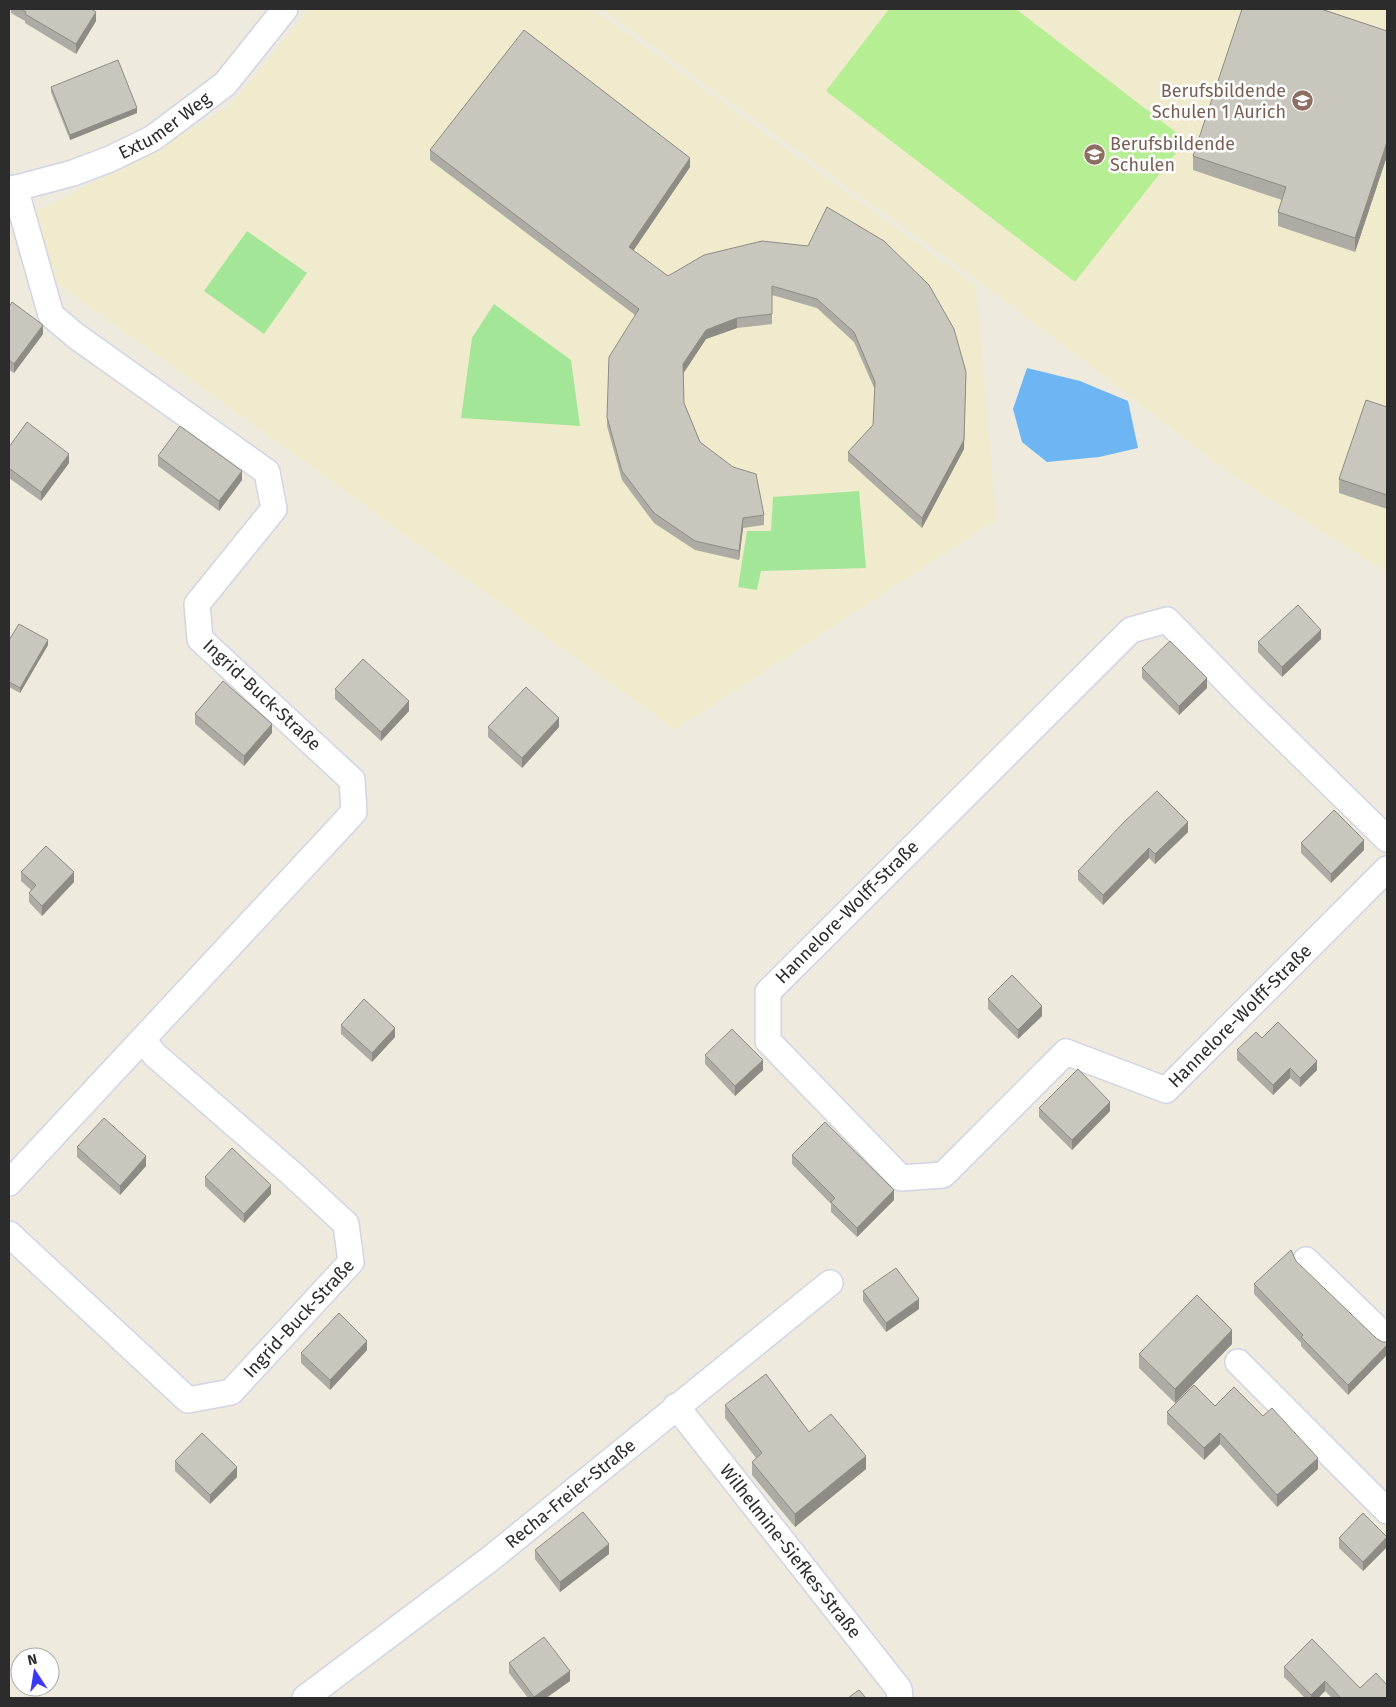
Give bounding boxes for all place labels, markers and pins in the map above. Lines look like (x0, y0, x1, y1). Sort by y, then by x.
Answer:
place label: Berufsbildende Schulen 1 Aurich (1152, 80, 1286, 123)
school or university icon: Berufsbildende Schulen 1 Aurich (1290, 89, 1314, 113)
place label: Berufsbildende Schulen (1110, 133, 1235, 176)
school or university icon: Berufsbildende Schulen (1082, 142, 1106, 166)

